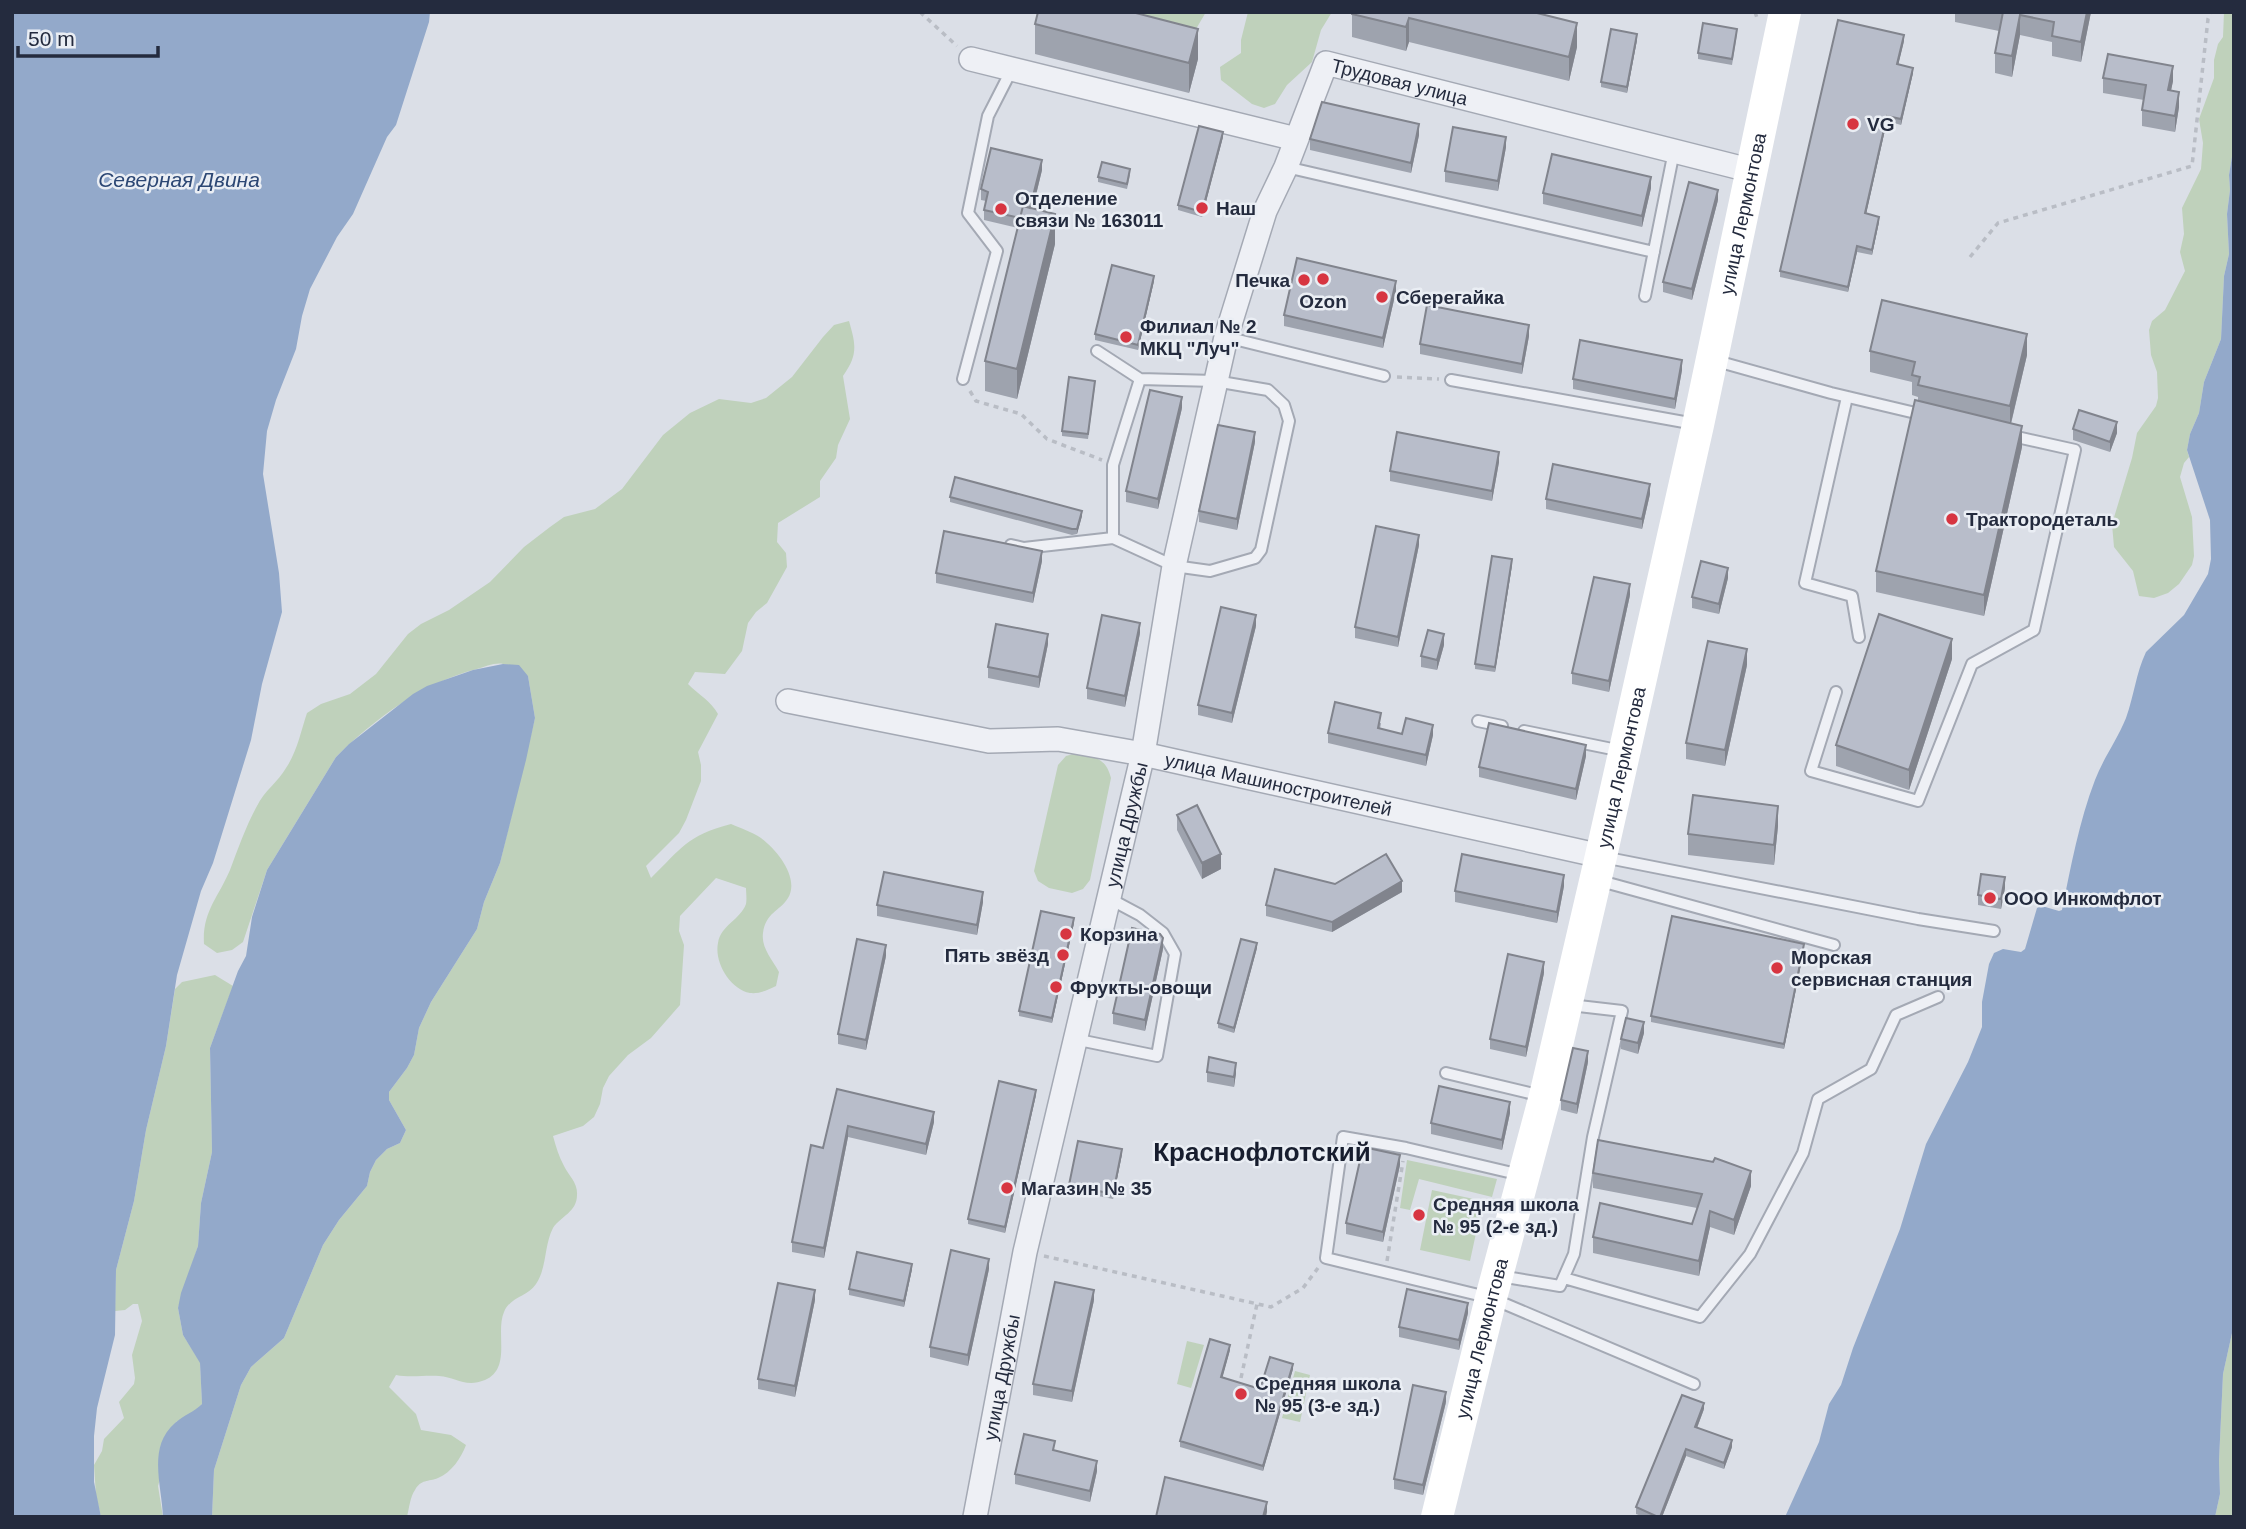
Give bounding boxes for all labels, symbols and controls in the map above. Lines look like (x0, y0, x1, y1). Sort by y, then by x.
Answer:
scale bar (18, 14, 158, 58)
text: 50 m (28, 27, 75, 50)
street label: Трудовая улица (1329, 54, 1471, 109)
place label: VG (1867, 114, 1894, 135)
marker: VG (1845, 116, 1861, 132)
street label: улица Лермонтова (1715, 130, 1770, 296)
water label: Северная Двина (98, 168, 260, 191)
place label: Отделение связи № 163011 (1015, 188, 1164, 231)
place label: Наш (1216, 198, 1256, 219)
marker: Наш (1194, 200, 1210, 216)
marker: Отделение связи № 163011 (993, 201, 1009, 217)
place label: Печка (1235, 270, 1290, 291)
marker: Ozon (1315, 271, 1331, 287)
marker: Печка (1296, 272, 1312, 288)
place label: Сберегайка (1396, 287, 1505, 308)
marker: Сберегайка (1374, 289, 1390, 305)
place label: Ozon (1299, 291, 1347, 312)
place label: Филиал № 2 МКЦ "Луч" (1140, 316, 1257, 359)
marker: Филиал № 2 МКЦ "Луч" (1118, 329, 1134, 345)
place label: Трактородеталь (1966, 509, 2118, 530)
marker: Трактородеталь (1944, 511, 1960, 527)
street label: улица Лермонтова (1593, 684, 1649, 850)
street label: улица Машиностроителей (1163, 749, 1394, 820)
street label: улица Дружбы (1101, 760, 1151, 889)
place label: ООО Инкомфлот (2004, 888, 2162, 909)
marker: ООО Инкомфлот (1982, 890, 1998, 906)
place label: Корзина (1080, 924, 1158, 945)
marker: Корзина (1058, 926, 1074, 942)
place label: Пять звёзд (945, 945, 1049, 966)
marker: Пять звёзд (1055, 947, 1071, 963)
place label: Морская сервисная станция (1791, 947, 1972, 990)
marker: Морская сервисная станция (1769, 960, 1785, 976)
place label: Фрукты-овощи (1070, 977, 1212, 998)
marker: Фрукты-овощи (1048, 979, 1064, 995)
district label: Краснофлотский (1153, 1137, 1371, 1167)
place label: Магазин № 35 (1021, 1178, 1152, 1199)
marker: Магазин № 35 (999, 1180, 1015, 1196)
place label: Средняя школа № 95 (2-е зд.) (1433, 1194, 1579, 1237)
marker: Средняя школа № 95 (2-е зд.) (1411, 1207, 1427, 1223)
street label: улица Лермонтова (1451, 1255, 1512, 1421)
street label: улица Дружбы (979, 1313, 1024, 1442)
place label: Средняя школа № 95 (3-е зд.) (1255, 1373, 1401, 1416)
marker: Средняя школа № 95 (3-е зд.) (1233, 1386, 1249, 1402)

